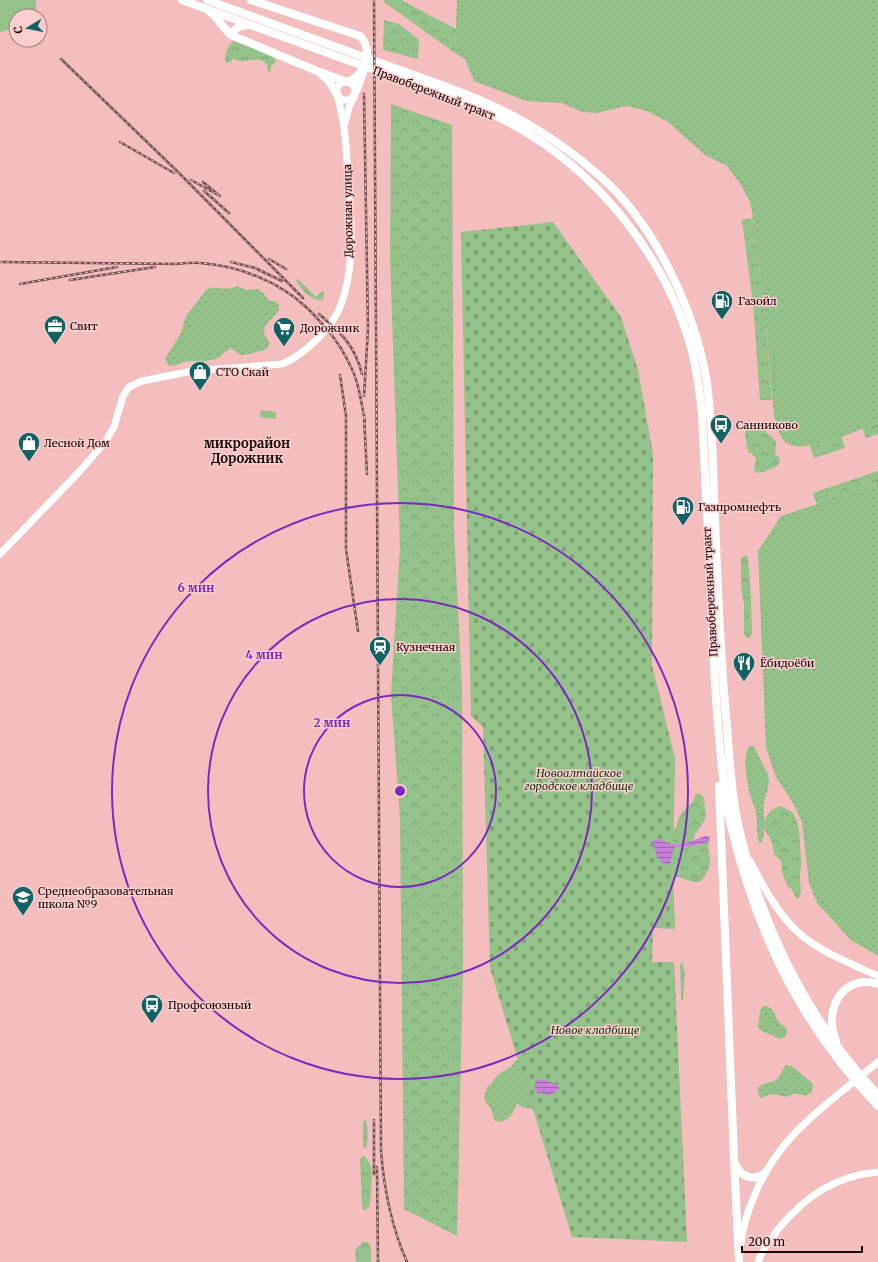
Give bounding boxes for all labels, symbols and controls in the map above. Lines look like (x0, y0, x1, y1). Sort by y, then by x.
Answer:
north arrow (8, 8, 48, 48)
text: С (11, 25, 26, 35)
street label: Правобережный тракт (371, 63, 498, 123)
street label: Дорожная улица (340, 164, 356, 258)
fuel station icon: Газойл (709, 288, 735, 321)
place label: Газойл (738, 294, 777, 308)
office icon: Свит (42, 313, 68, 346)
supermarket icon: Дорожник (271, 315, 297, 348)
place label: Свит (70, 319, 98, 333)
place label: Дорожник (300, 321, 359, 335)
shop icon: СТО Скай (187, 359, 213, 392)
place label: СТО Скай (216, 365, 269, 379)
bus stop icon: Санниково (708, 412, 734, 445)
place label: Санниково (736, 418, 799, 432)
shop icon: Лесной Дом (16, 430, 42, 463)
district label: микрорайон Дорожник (204, 435, 290, 467)
place label: Лесной Дом (44, 436, 110, 450)
fuel station icon: Газпромнефть (670, 494, 696, 527)
place label: Газпромнефть (698, 500, 781, 514)
street label: Правобережный тракт (700, 526, 720, 657)
text: 6 мин (177, 580, 215, 595)
station icon: Кузнечная (367, 634, 393, 667)
place label: Кузнечная (396, 640, 456, 654)
text: 4 мин (245, 647, 283, 662)
restaurant icon: Ёбидоёби (731, 650, 757, 683)
place label: Ёбидоёби (760, 656, 815, 670)
text: 2 мин (314, 715, 351, 730)
park label: Новоалтайское городское кладбище (525, 766, 634, 793)
centre of rings (393, 784, 407, 798)
school or university icon: Среднеобразовательная школа №9 (10, 884, 36, 917)
place label: Среднеобразовательная школа №9 (38, 884, 174, 911)
bus stop icon: Профсоюзный (139, 992, 165, 1025)
place label: Профсоюзный (168, 998, 252, 1012)
park label: Новое кладбище (551, 1023, 640, 1037)
scale bar (742, 1228, 862, 1254)
text: 200 m (748, 1234, 785, 1249)

